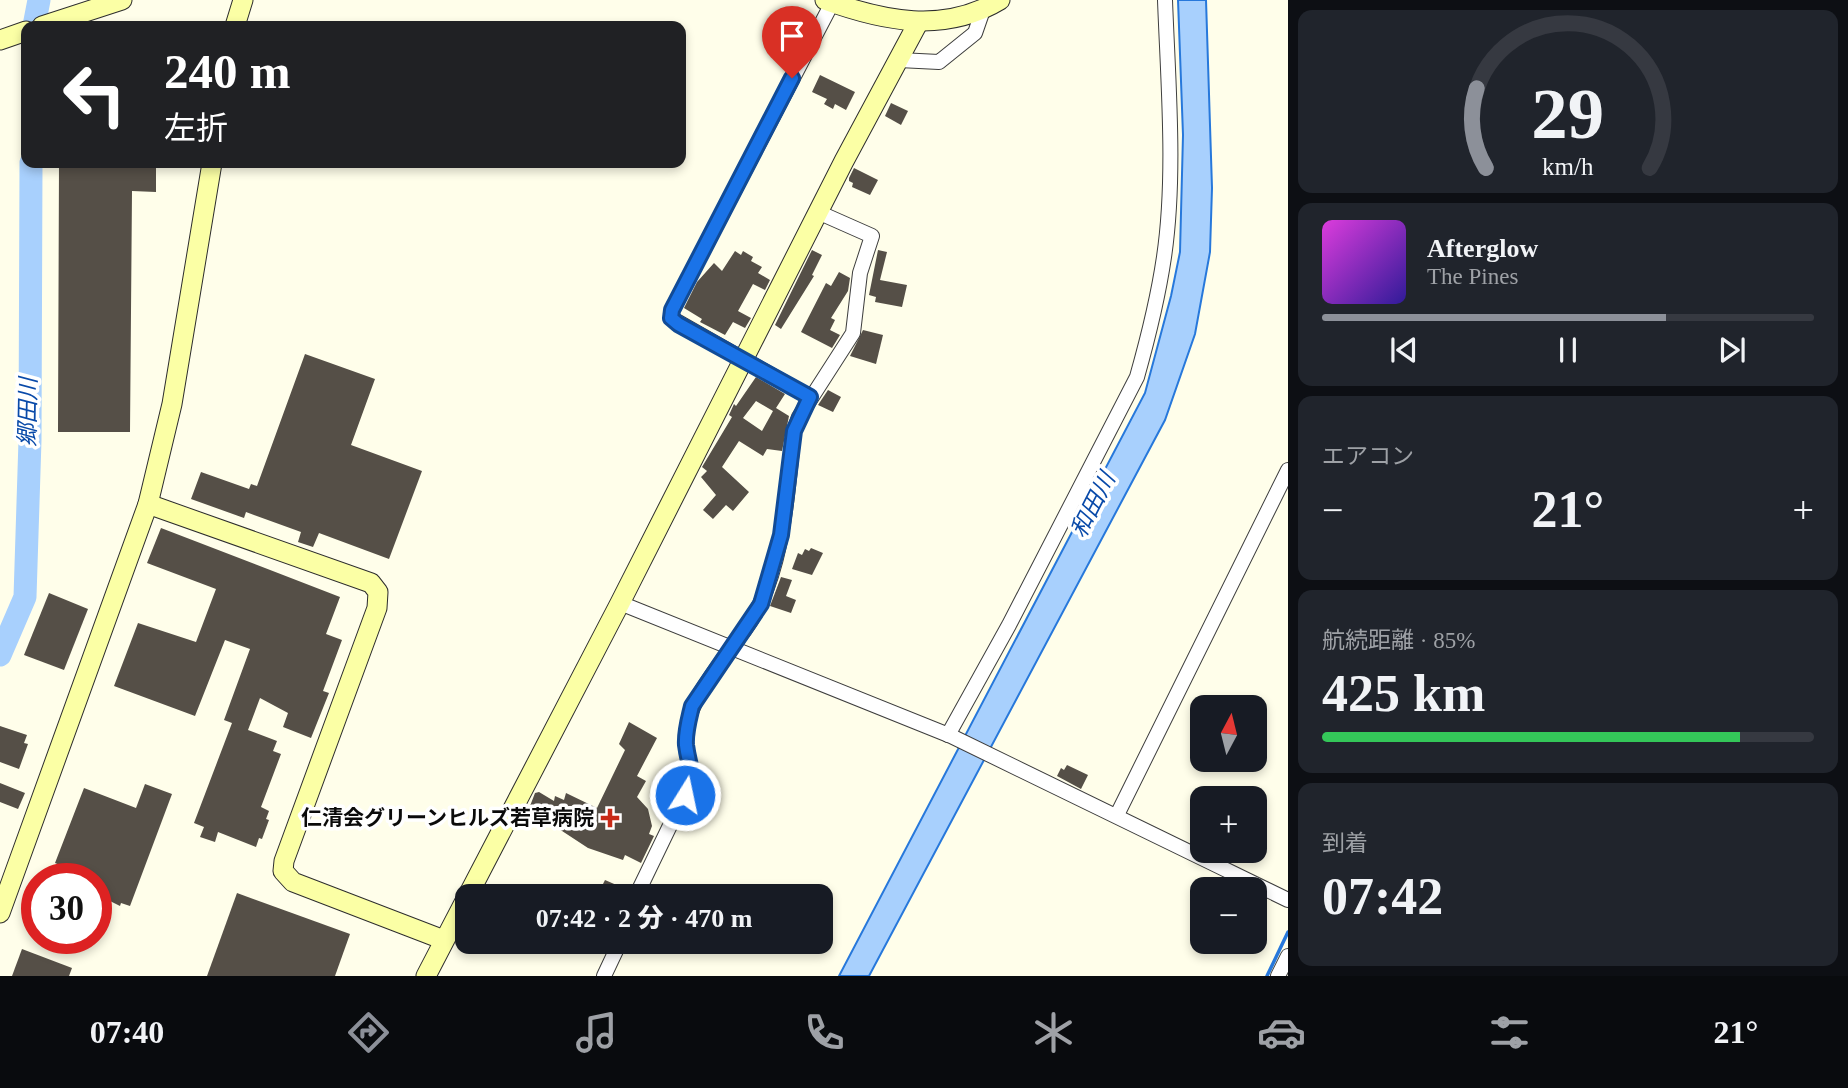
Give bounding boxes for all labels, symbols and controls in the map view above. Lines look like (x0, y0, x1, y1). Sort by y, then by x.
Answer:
pin (762, 6, 822, 78)
icon: arrive (773, 17, 811, 55)
text: 240 m (164, 44, 291, 99)
icon: left (49, 49, 140, 140)
text: 29 (1532, 73, 1604, 154)
text: 左折 (164, 110, 228, 146)
text: km/h (1542, 152, 1594, 179)
text: Afterglow (1427, 234, 1538, 263)
text: The Pines (1427, 264, 1518, 289)
icon: previous (1385, 331, 1423, 369)
icon: pause (1549, 331, 1587, 369)
icon: next (1713, 331, 1751, 369)
water label: 郷田川 (15, 374, 41, 447)
text: エアコン (1322, 444, 1414, 469)
water label: 和田川 (1066, 466, 1121, 541)
text: 21° (1532, 481, 1604, 538)
text: − (1322, 489, 1343, 531)
text: + (1793, 489, 1814, 531)
text: 航続距離 · 85% (1322, 628, 1475, 653)
text: 425 km (1322, 665, 1485, 722)
north arrow (1190, 695, 1267, 772)
map controls (1190, 695, 1267, 954)
position arrow (648, 758, 722, 832)
button: + (1190, 786, 1267, 863)
place label: 仁清会グリーンヒルズ若草病院 (301, 806, 594, 830)
marker: 仁清会グリーンヒルズ若草病院 (600, 808, 620, 828)
text: 到着 (1322, 831, 1368, 856)
speed limit sign: 30 (21, 863, 112, 954)
text: 07:42 (1322, 868, 1443, 925)
button: − (1190, 877, 1267, 954)
text: 07:42 · 2 分 · 470 m (536, 904, 752, 933)
icon: directions (344, 1008, 393, 1057)
icon: music (572, 1008, 621, 1057)
icon: phone (800, 1008, 849, 1057)
icon: climate (1029, 1008, 1078, 1057)
icon: car (1257, 1008, 1306, 1057)
icon: filters (1485, 1008, 1534, 1057)
text: 07:40 (90, 1014, 164, 1050)
text: 21° (1714, 1014, 1758, 1050)

